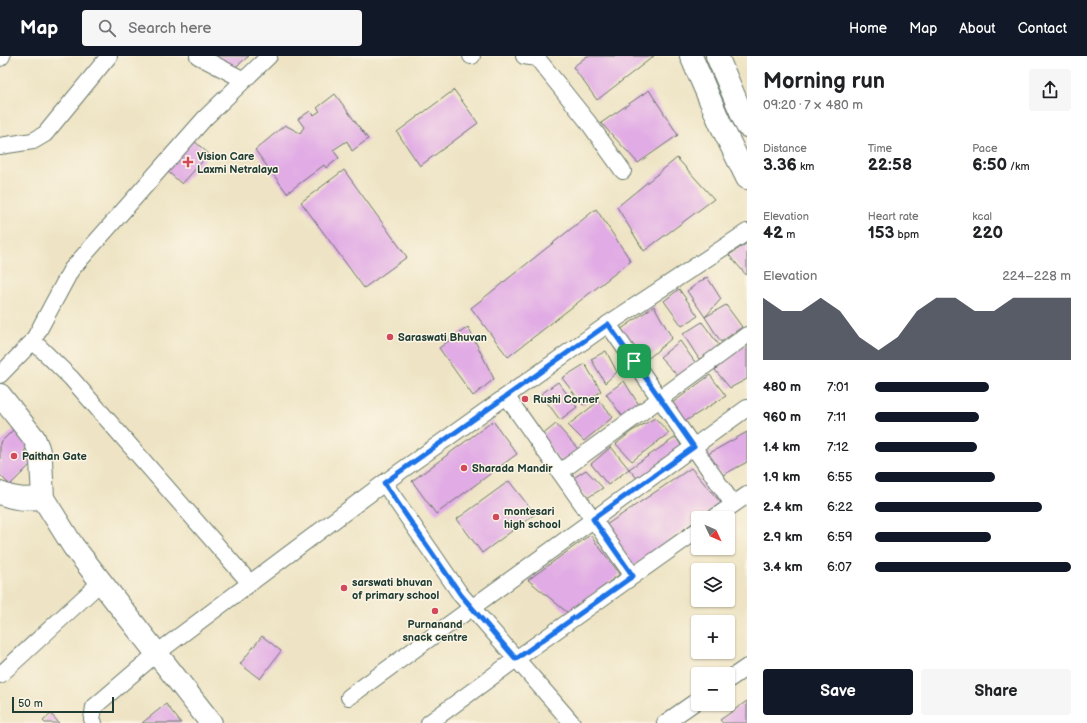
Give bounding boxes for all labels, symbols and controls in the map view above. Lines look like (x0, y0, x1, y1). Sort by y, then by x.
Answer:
search box (82, 10, 362, 46)
text: Map (20, 17, 58, 40)
icon: search (96, 17, 118, 39)
text: Search here (128, 19, 211, 38)
text: Home (849, 20, 887, 37)
text: Map (909, 20, 937, 37)
text: About (959, 20, 996, 37)
text: Contact (1018, 20, 1067, 37)
text: Morning run (763, 68, 885, 95)
button: share (1029, 69, 1071, 111)
text: 09:20 · 7 × 480 m (763, 97, 863, 113)
text: Distance (763, 142, 807, 155)
text: Time (868, 142, 892, 155)
text: Pace (972, 142, 997, 155)
place label: Vision Care Laxmi Netralaya (197, 150, 278, 176)
text: 3.36 (763, 155, 797, 175)
text: 22:58 (868, 155, 912, 175)
text: 6:50 (972, 155, 1007, 175)
marker: Vision Care Laxmi Netralaya (182, 156, 194, 168)
text: km (797, 160, 814, 173)
text: /km (1007, 160, 1030, 173)
text: Elevation (763, 210, 809, 223)
text: Heart rate (868, 210, 918, 223)
text: kcal (972, 210, 992, 223)
text: 42 (763, 223, 783, 243)
text: 153 (868, 223, 895, 243)
text: 220 (972, 223, 1003, 243)
text: m (783, 228, 795, 241)
text: bpm (895, 228, 919, 241)
text: Elevation (763, 268, 817, 284)
text: 224–228 m (1002, 268, 1071, 284)
place label: Saraswati Bhuvan (398, 331, 487, 344)
marker: Saraswati Bhuvan (385, 332, 395, 342)
pin (617, 344, 651, 378)
icon: arrive (623, 350, 645, 372)
text: 480 m (763, 379, 801, 395)
text: 7:01 (827, 379, 849, 395)
place label: Rushi Corner (533, 393, 600, 406)
marker: Rushi Corner (520, 394, 530, 404)
text: 960 m (763, 409, 801, 425)
text: 7:11 (827, 409, 846, 425)
text: 1.4 km (763, 439, 800, 455)
text: 7:12 (827, 439, 849, 455)
place label: Paithan Gate (22, 450, 87, 463)
marker: Paithan Gate (9, 451, 19, 461)
place label: Sharada Mandir (472, 462, 553, 475)
marker: Sharada Mandir (459, 463, 469, 473)
text: 1.9 km (763, 469, 800, 485)
text: 6:55 (827, 469, 852, 485)
text: 2.4 km (763, 499, 803, 515)
text: 6:22 (827, 499, 853, 515)
place label: montesari high school (504, 505, 561, 531)
north arrow (691, 511, 735, 555)
map controls (691, 511, 735, 711)
marker: montesari high school (491, 512, 501, 522)
text: 2.9 km (763, 529, 803, 545)
text: 6:59 (827, 529, 853, 545)
text: 3.4 km (763, 559, 803, 575)
text: 6:07 (827, 559, 852, 575)
button: layers (691, 563, 735, 607)
place label: sarswati bhuvan of primary school (352, 576, 440, 602)
marker: sarswati bhuvan of primary school (339, 583, 349, 593)
marker: Purnanand snack centre (430, 606, 440, 616)
button: + (691, 615, 735, 659)
place label: Purnanand snack centre (402, 618, 468, 644)
button: − (691, 667, 735, 711)
button: Save (763, 669, 913, 715)
button: Share (921, 669, 1071, 715)
scale bar (12, 695, 114, 714)
text: 50 m (18, 697, 43, 710)

